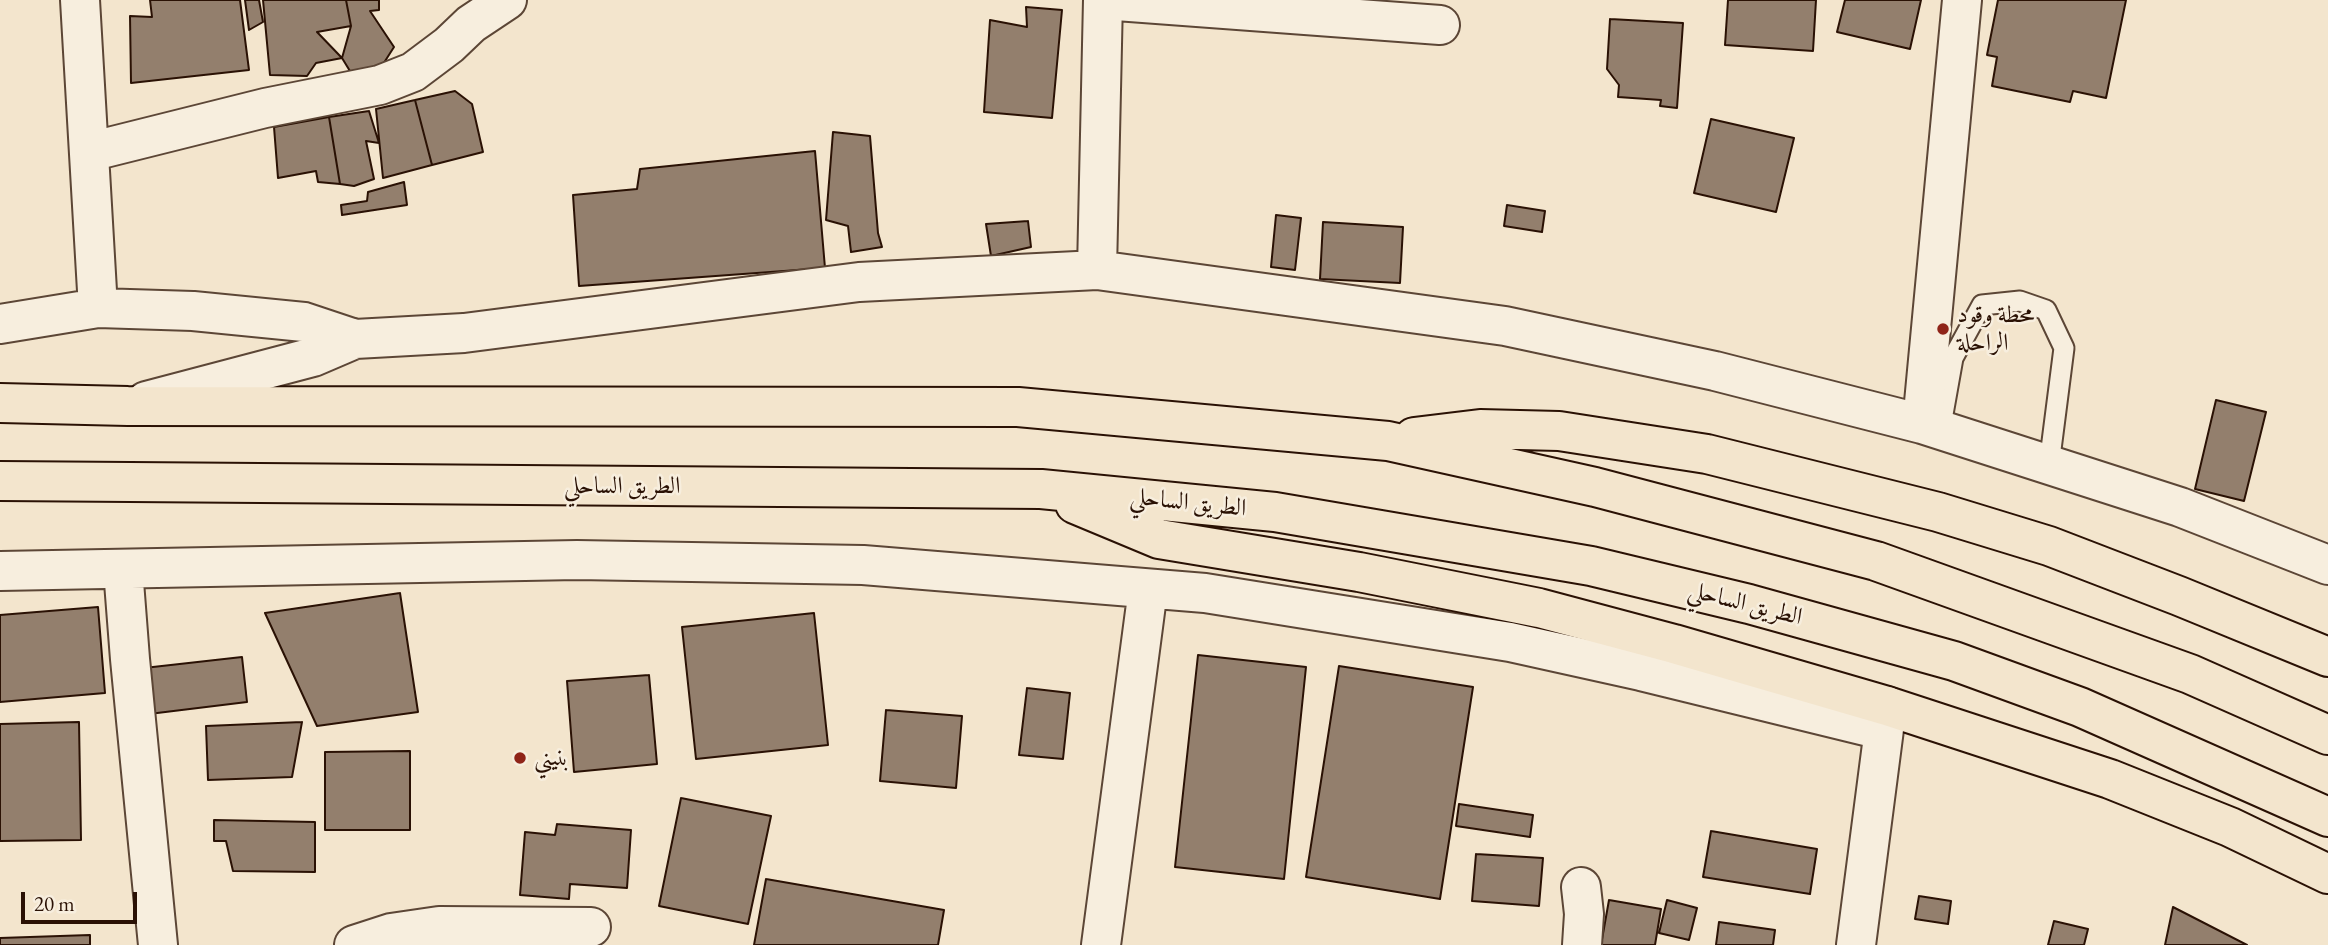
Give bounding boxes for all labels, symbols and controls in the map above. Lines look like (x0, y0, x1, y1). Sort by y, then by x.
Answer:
place label: محطة وقود الراحلة (1957, 301, 2034, 357)
marker: محطة وقود الراحلة (1935, 321, 1951, 337)
street label: الطريق الساحلي (564, 472, 680, 500)
street label: الطريق الساحلي (1128, 483, 1248, 523)
street label: الطريق الساحلي (1685, 576, 1805, 632)
place label: بنيني (534, 744, 569, 772)
marker: بنيني (512, 750, 528, 766)
scale bar (24, 878, 140, 922)
text: 20 m (34, 890, 75, 917)

